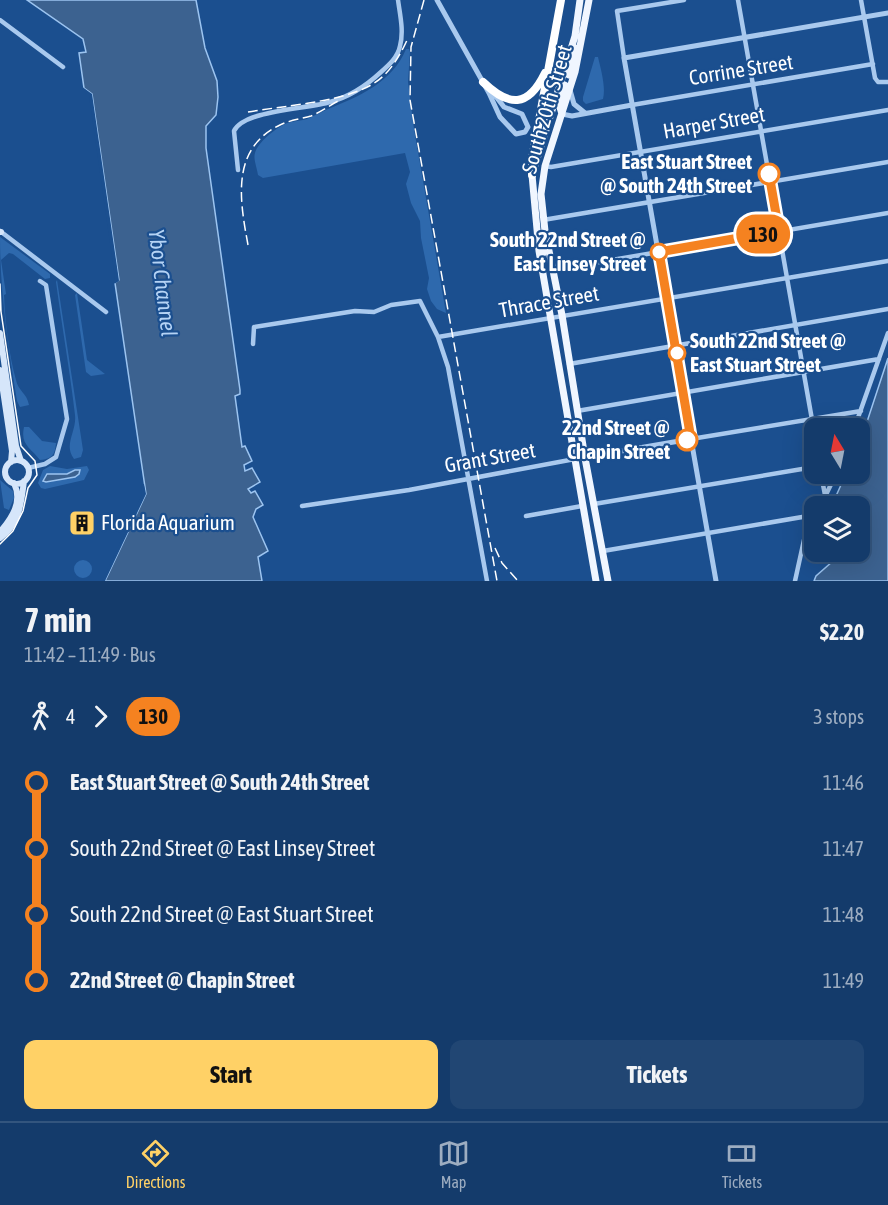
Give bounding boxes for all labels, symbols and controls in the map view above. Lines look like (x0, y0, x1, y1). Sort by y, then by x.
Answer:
street label: South 20th Street (516, 42, 576, 176)
street label: Corrine Street (687, 49, 795, 89)
street label: Harper Street (661, 101, 767, 143)
place label: East Stuart Street @ South 24th Street (600, 149, 752, 197)
marker: East Stuart Street @ South 24th Street (758, 163, 780, 185)
line badge: 130 (728, 214, 798, 254)
text: 130 (748, 222, 778, 246)
place label: South 22nd Street @ East Linsey Street (490, 227, 646, 275)
water label: Ybor Channel (144, 228, 182, 338)
marker: South 22nd Street @ East Linsey Street (650, 243, 668, 261)
street label: Thrace Street (497, 280, 601, 322)
place label: South 22nd Street @ East Stuart Street (690, 328, 846, 376)
marker: South 22nd Street @ East Stuart Street (668, 344, 686, 362)
place label: 22nd Street @ Chapin Street (562, 415, 670, 463)
north arrow (804, 418, 870, 484)
map controls (804, 418, 870, 562)
marker: 22nd Street @ Chapin Street (676, 429, 698, 451)
street label: Grant Street (443, 437, 537, 477)
button: layers (804, 496, 870, 562)
building icon: Florida Aquarium (67, 508, 97, 538)
place label: Florida Aquarium (101, 510, 235, 534)
text: 7 min (24, 601, 91, 639)
text: $2.20 (820, 619, 864, 645)
text: 11:42 – 11:49 · Bus (24, 643, 156, 666)
icon: walk (24, 700, 57, 733)
icon: forward (84, 700, 117, 733)
text: 130 (138, 704, 168, 728)
text: 4 (66, 705, 75, 728)
text: 3 stops (813, 705, 864, 728)
text: East Stuart Street @ South 24th Street (70, 769, 369, 795)
text: 11:46 (823, 771, 864, 794)
text: South 22nd Street @ East Linsey Street (70, 835, 375, 861)
text: 11:47 (823, 837, 864, 860)
text: South 22nd Street @ East Stuart Street (70, 901, 374, 927)
text: 11:48 (823, 903, 864, 926)
text: 22nd Street @ Chapin Street (70, 967, 295, 993)
text: 11:49 (823, 969, 864, 992)
button: Start (24, 1040, 438, 1109)
button: Tickets (450, 1040, 864, 1109)
tab: Directions (126, 1137, 185, 1191)
tab: Map (437, 1137, 470, 1191)
tab: Tickets (722, 1137, 762, 1191)

